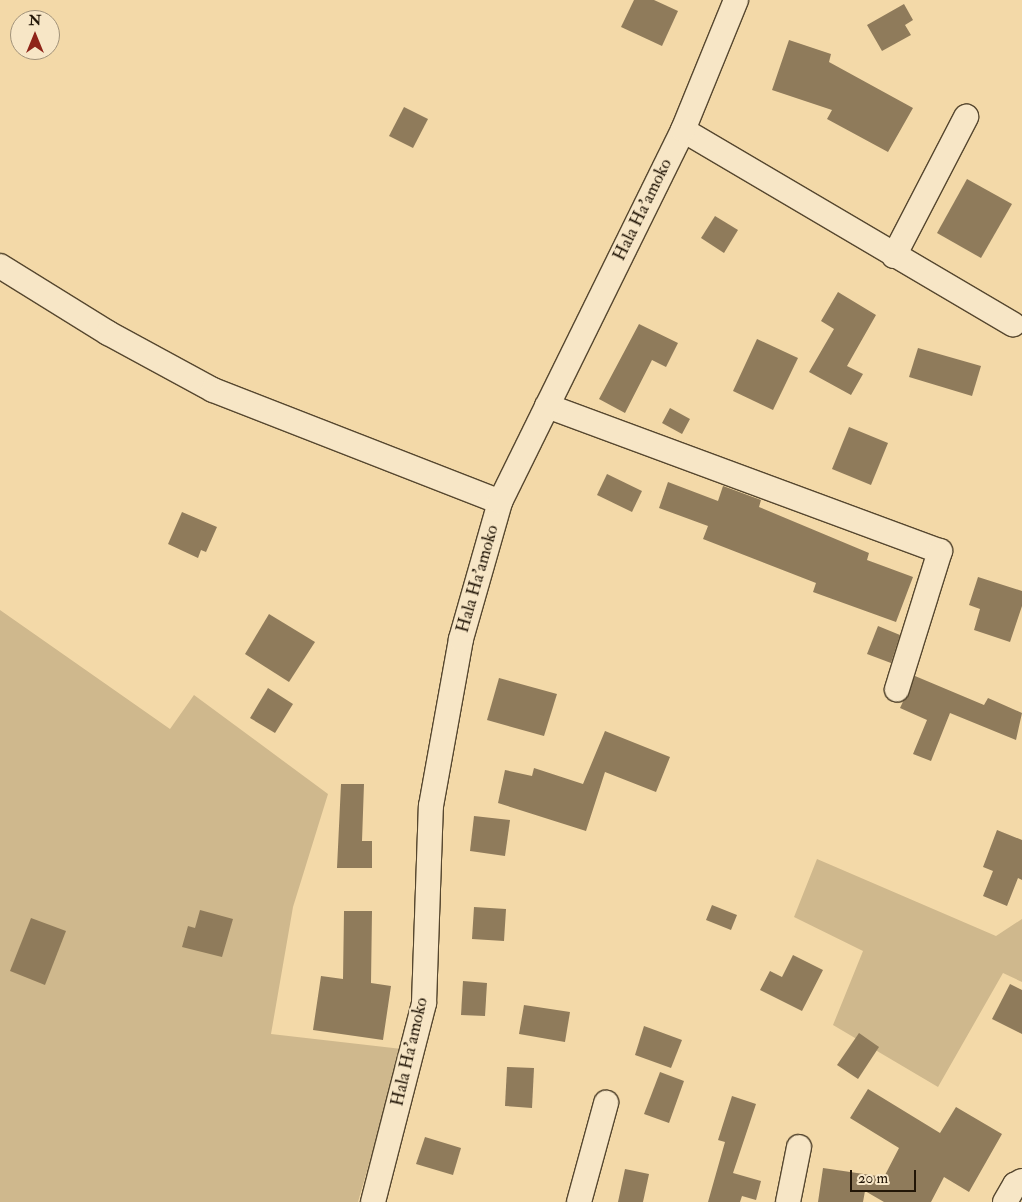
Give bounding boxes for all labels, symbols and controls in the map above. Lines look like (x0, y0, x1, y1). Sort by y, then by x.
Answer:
north arrow (10, 10, 60, 60)
text: N (29, 12, 41, 29)
street label: Hala Ha'amoko (609, 155, 677, 265)
street label: Hala Ha'amoko (452, 523, 504, 635)
street label: Hala Ha'amoko (387, 995, 433, 1109)
scale bar (852, 1160, 918, 1192)
text: 20 m (858, 1169, 888, 1188)

